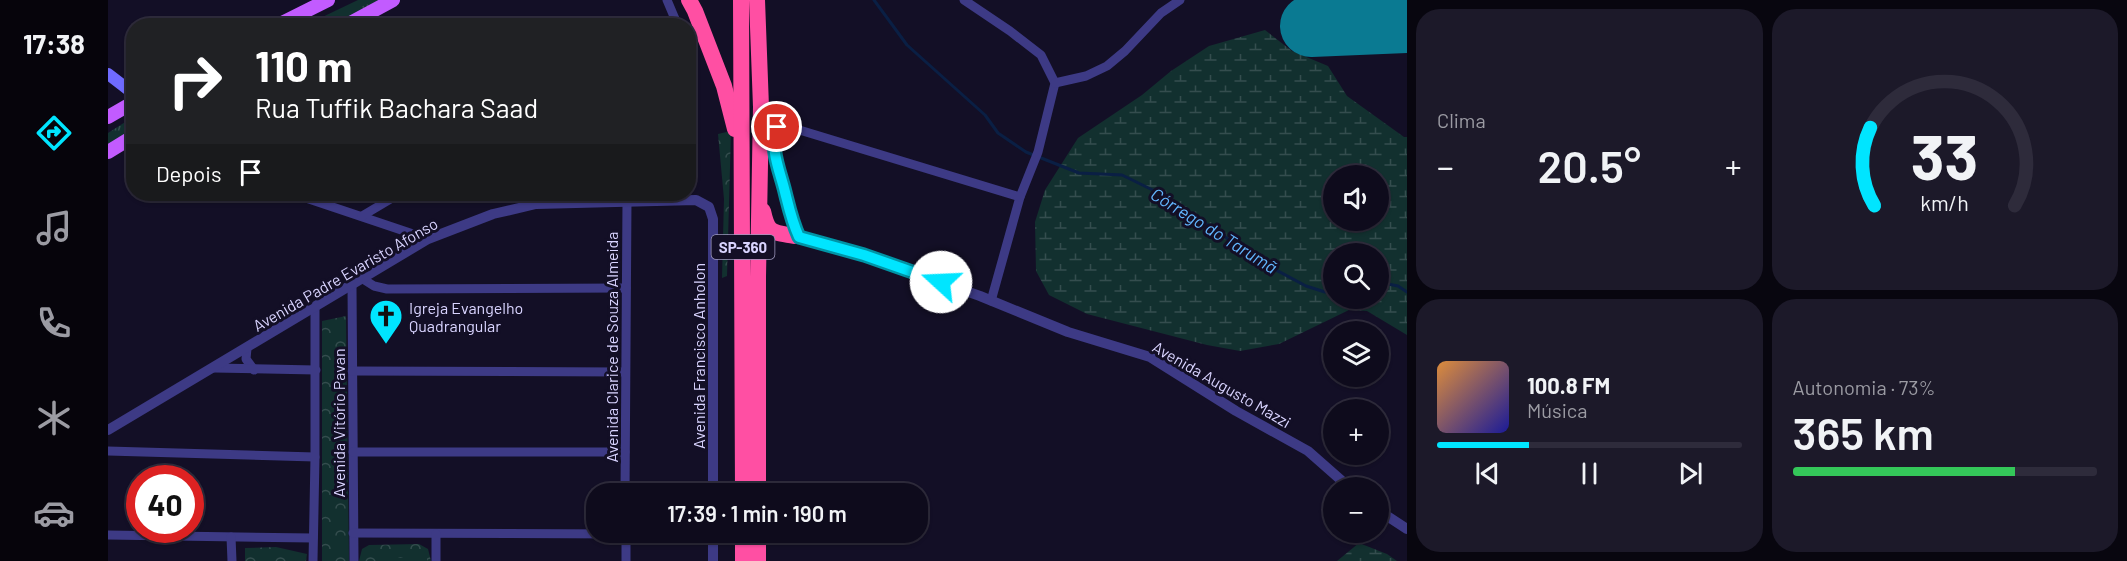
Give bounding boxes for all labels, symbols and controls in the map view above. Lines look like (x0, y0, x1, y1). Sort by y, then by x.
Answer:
text: 17:38 (23, 27, 85, 59)
text: 110 m (255, 40, 352, 90)
icon: right (156, 42, 234, 120)
text: Rua Tuffik Bachara Saad (255, 91, 538, 123)
pin (751, 101, 802, 152)
text: Clima (1437, 108, 1486, 132)
icon: arrive (760, 110, 793, 143)
icon: directions (33, 112, 75, 154)
text: 33 (1911, 118, 1978, 192)
text: 20.5° (1537, 138, 1641, 192)
text: − (1437, 146, 1454, 186)
text: + (1725, 146, 1741, 186)
icon: arrive (234, 156, 267, 189)
text: Depois (156, 160, 222, 186)
map controls (1323, 165, 1389, 543)
button: sound (1323, 165, 1389, 231)
water label: Córrego do Tarumã (1147, 182, 1281, 278)
text: km/h (1920, 191, 1969, 216)
icon: music (33, 207, 75, 249)
street label: Avenida Padre Evaristo Afonso (249, 213, 441, 335)
street label: Avenida Clarice de Souza Almeida (602, 231, 621, 463)
road number: SP-360 (712, 235, 774, 259)
button: search (1323, 243, 1389, 309)
position arrow (909, 250, 973, 314)
street label: Avenida Francisco Anholon (689, 263, 708, 449)
church icon: Igreja Evangelho Quadrangular (368, 298, 404, 345)
place label: Igreja Evangelho Quadrangular (409, 298, 523, 335)
icon: phone (33, 302, 75, 344)
button: layers (1323, 321, 1389, 387)
street label: Avenida Augusto Mazzi (1149, 337, 1295, 431)
street label: Avenida Vitório Pavan (329, 348, 348, 498)
text: 100.8 FM (1527, 372, 1610, 398)
text: Autonomia · 73% (1793, 375, 1936, 399)
icon: climate (33, 397, 75, 439)
text: Música (1527, 398, 1587, 422)
button: + (1323, 399, 1389, 465)
text: 365 km (1793, 405, 1934, 459)
icon: previous (1471, 457, 1504, 490)
icon: pause (1573, 457, 1606, 490)
icon: next (1674, 457, 1707, 490)
speed limit sign: 40 (126, 465, 204, 543)
button: − (1323, 477, 1389, 543)
icon: car (33, 492, 75, 534)
text: 17:39 · 1 min · 190 m (667, 500, 847, 526)

